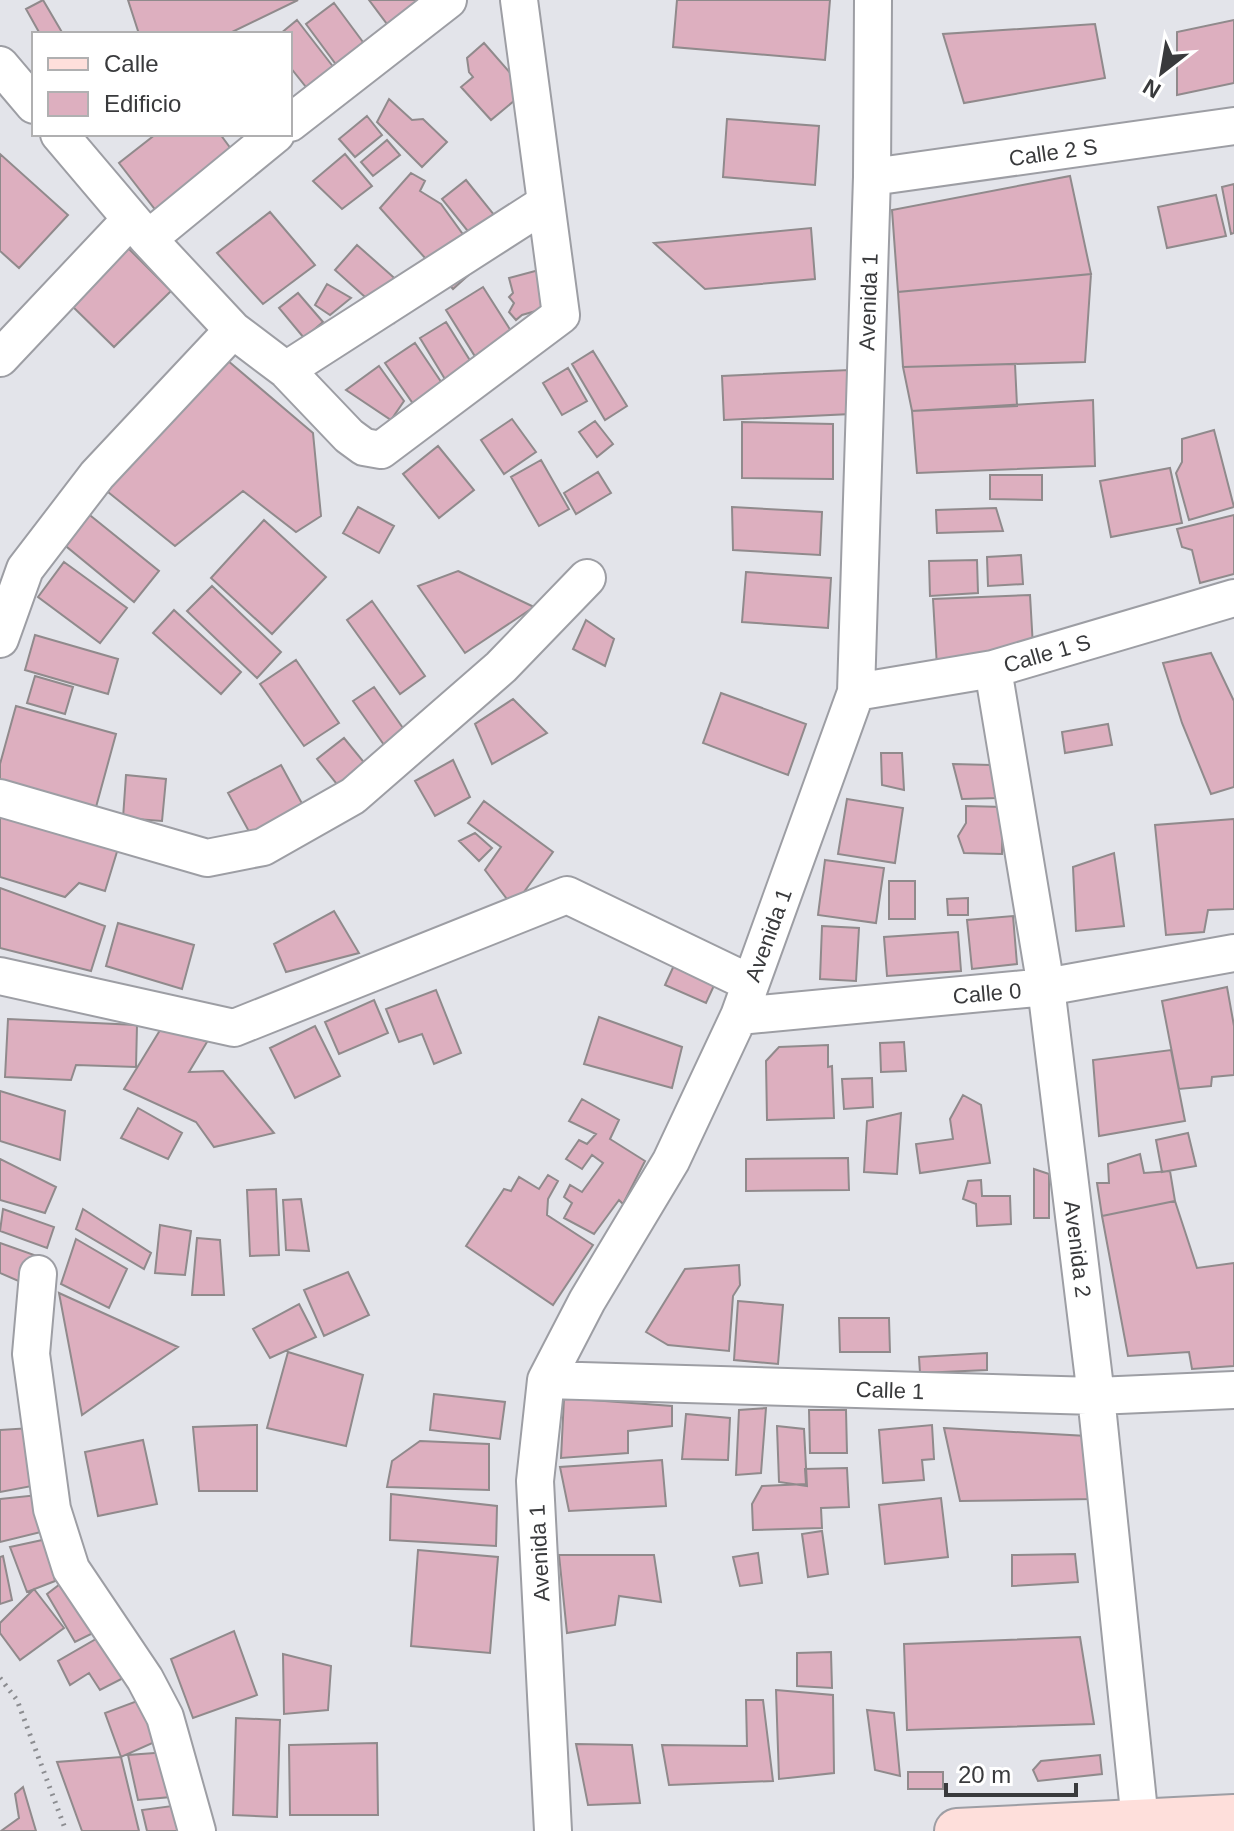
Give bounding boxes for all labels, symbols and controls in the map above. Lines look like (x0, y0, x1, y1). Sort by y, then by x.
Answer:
legend (32, 32, 292, 136)
north arrow (1122, 32, 1202, 112)
text: Calle (104, 50, 159, 77)
text: N (1139, 74, 1165, 104)
text: Edificio (104, 90, 181, 117)
street label: Calle 2 S (1007, 134, 1099, 171)
street label: Avenida 1 (854, 253, 883, 351)
street label: Calle 1 S (1001, 629, 1093, 678)
street label: Avenida 1 (740, 885, 797, 985)
street label: Calle 0 (952, 978, 1022, 1009)
street label: Avenida 2 (1059, 1199, 1096, 1299)
street label: Calle 1 (855, 1377, 925, 1404)
street label: Avenida 1 (524, 1504, 555, 1602)
scale bar (946, 1747, 1076, 1797)
text: 20 m (958, 1761, 1011, 1788)

